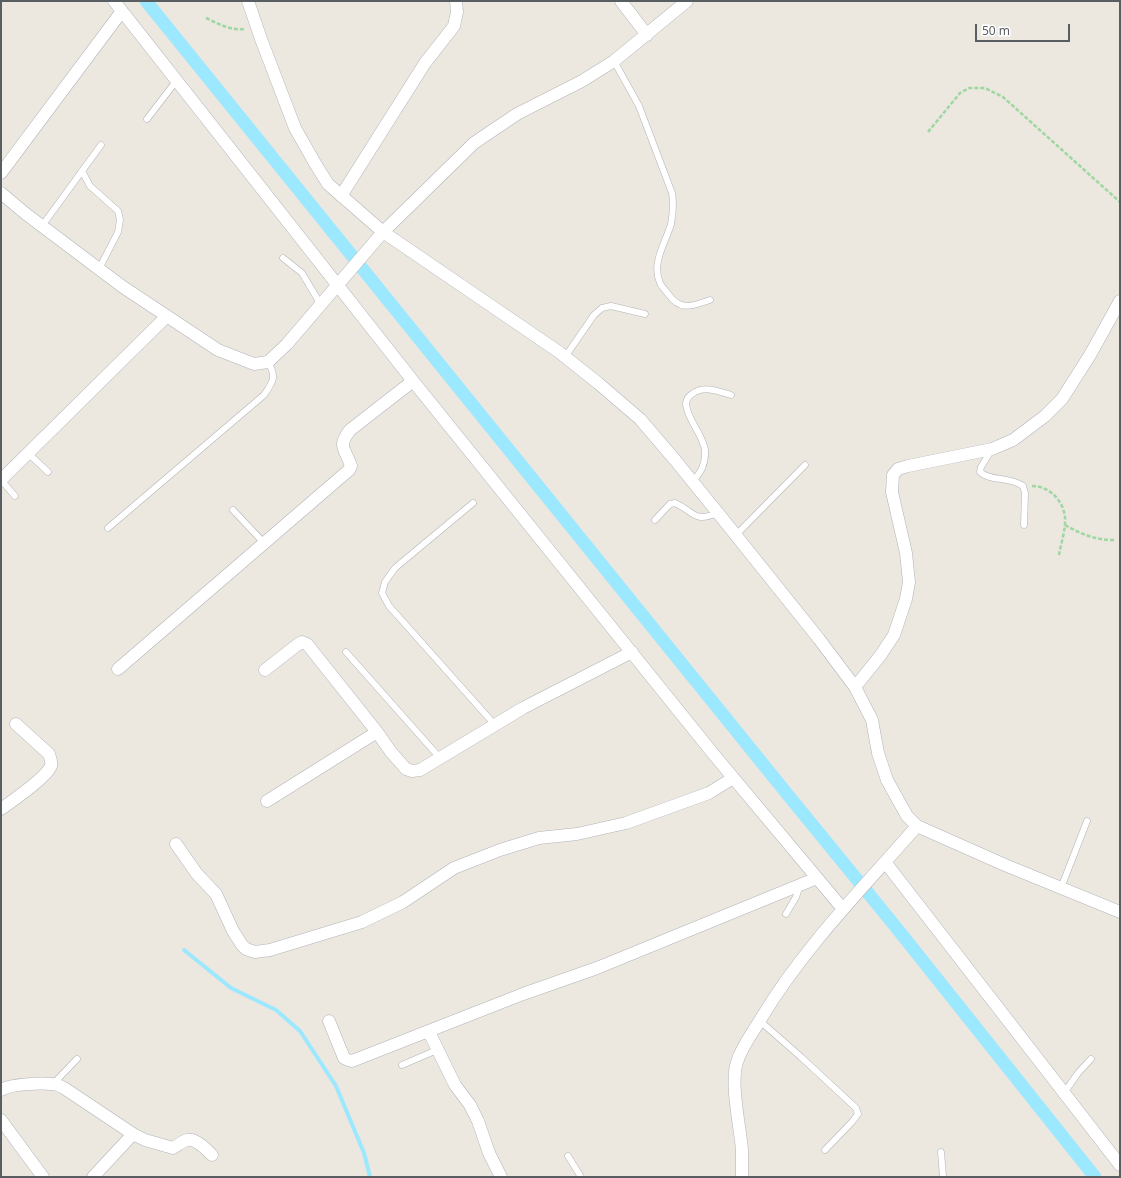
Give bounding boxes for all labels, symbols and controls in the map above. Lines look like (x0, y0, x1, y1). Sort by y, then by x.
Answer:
scale bar (977, 16, 1072, 42)
text: 50 m (982, 22, 1010, 39)

